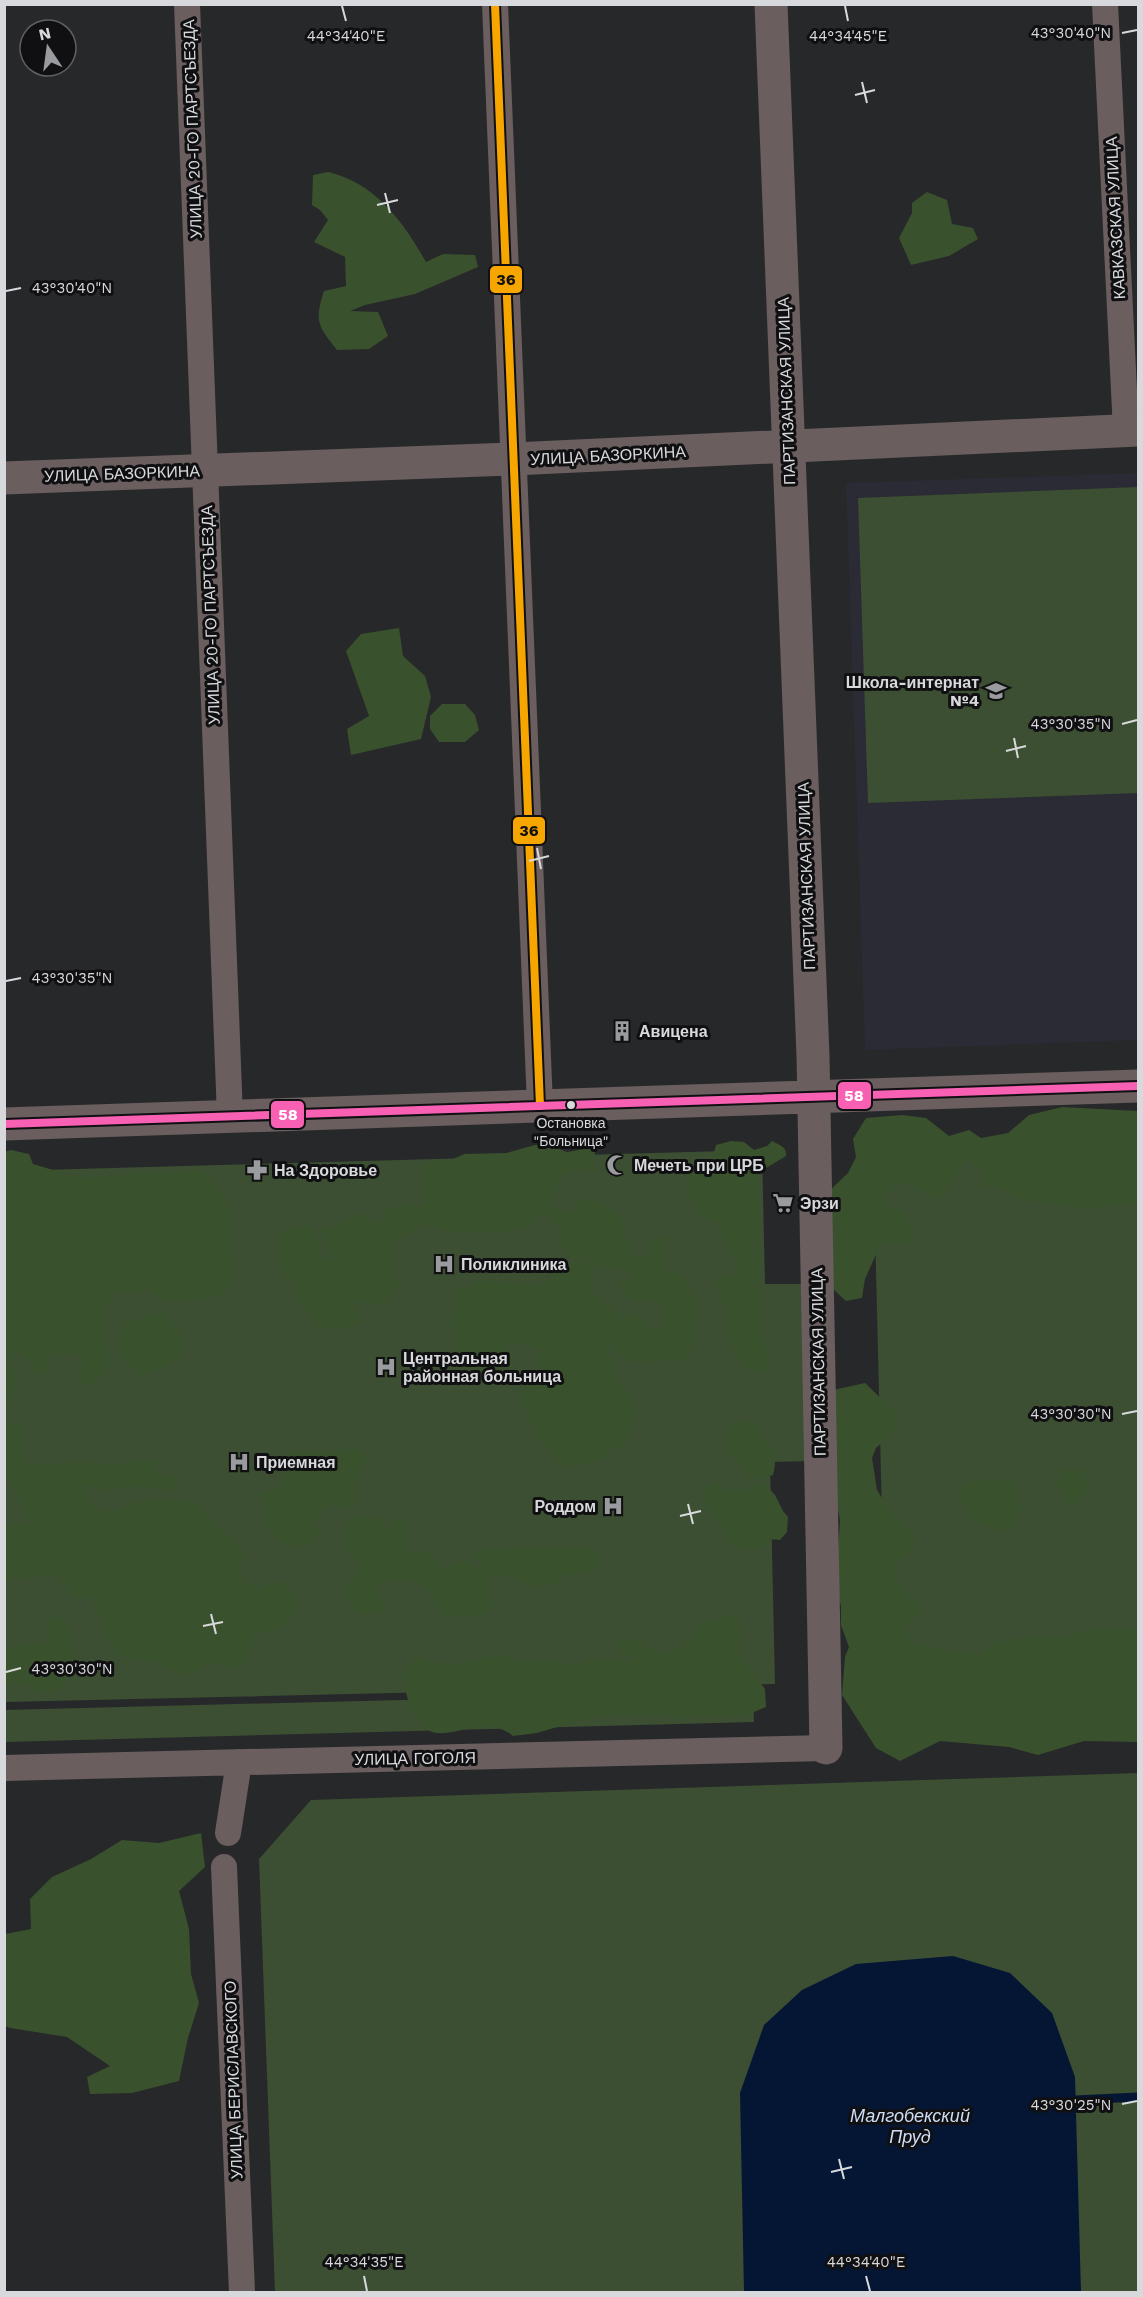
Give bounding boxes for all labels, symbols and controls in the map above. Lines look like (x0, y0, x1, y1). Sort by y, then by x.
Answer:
north arrow (18, 18, 78, 78)
street label: УЛИЦА 20-ГО ПАРТСЪЕЗДА (179, 19, 206, 239)
text: N (37, 23, 53, 44)
text: 43°30'40"N (1031, 24, 1111, 42)
text: 44°34'40"E (307, 27, 385, 45)
text: 44°34'45"E (809, 27, 887, 45)
street label: КАВКАЗСКАЯ УЛИЦА (1102, 136, 1129, 300)
line badge: 36 (489, 265, 523, 294)
text: 36 (496, 270, 516, 289)
text: 43°30'40"N (32, 279, 112, 297)
street label: ПАРТИЗАНСКАЯ УЛИЦА (774, 296, 799, 485)
street label: УЛИЦА БАЗОРКИНА (530, 442, 687, 469)
street label: УЛИЦА БАЗОРКИНА (44, 461, 201, 486)
street label: УЛИЦА 20-ГО ПАРТСЪЕЗДА (197, 505, 224, 725)
place label: Школа-интернат №4 (846, 673, 979, 710)
school or university icon: Школа-интернат №4 (984, 679, 1008, 703)
text: 43°30'35"N (1031, 715, 1111, 733)
street label: ПАРТИЗАНСКАЯ УЛИЦА (794, 781, 819, 970)
line badge: 36 (512, 816, 546, 845)
text: 36 (519, 821, 539, 840)
text: 43°30'35"N (32, 969, 112, 987)
building icon: Авицена (610, 1019, 634, 1043)
place label: Авицена (639, 1022, 708, 1041)
line badge: 58 (837, 1081, 872, 1110)
text: 58 (844, 1086, 864, 1105)
marker: Остановка "Больница" (565, 1099, 577, 1111)
line badge: 58 (270, 1100, 305, 1129)
text: 58 (278, 1105, 298, 1124)
place label: Остановка "Больница" (534, 1115, 608, 1149)
mosque icon: Мечеть при ЦРБ (605, 1153, 629, 1177)
place label: Мечеть при ЦРБ (634, 1156, 764, 1175)
pharmacy icon: На Здоровье (245, 1158, 269, 1182)
place label: На Здоровье (274, 1161, 377, 1180)
supermarket icon: Эрзи (771, 1191, 795, 1215)
place label: Эрзи (800, 1194, 839, 1213)
hospital icon: Поликлиника (432, 1252, 456, 1276)
place label: Поликлиника (461, 1255, 567, 1274)
street label: ПАРТИЗАНСКАЯ УЛИЦА (807, 1268, 830, 1456)
place label: Центральная районная больница (403, 1349, 561, 1386)
hospital icon: Центральная районная больница (374, 1355, 398, 1379)
text: 43°30'30"N (1030, 1405, 1112, 1423)
hospital icon: Приемная (227, 1450, 251, 1474)
place label: Приемная (256, 1453, 336, 1472)
hospital icon: Роддом (601, 1494, 625, 1518)
place label: Роддом (534, 1497, 596, 1516)
text: 43°30'30"N (31, 1660, 113, 1678)
street label: УЛИЦА ГОГОЛЯ (354, 1748, 476, 1769)
street label: УЛИЦА БЕРИСЛАВСКОГО (221, 1980, 246, 2180)
text: 43°30'25"N (1031, 2096, 1111, 2114)
water label: Малгобекский Пруд (850, 2105, 970, 2147)
text: 44°34'35"E (325, 2253, 404, 2271)
text: 44°34'40"E (827, 2253, 905, 2271)

